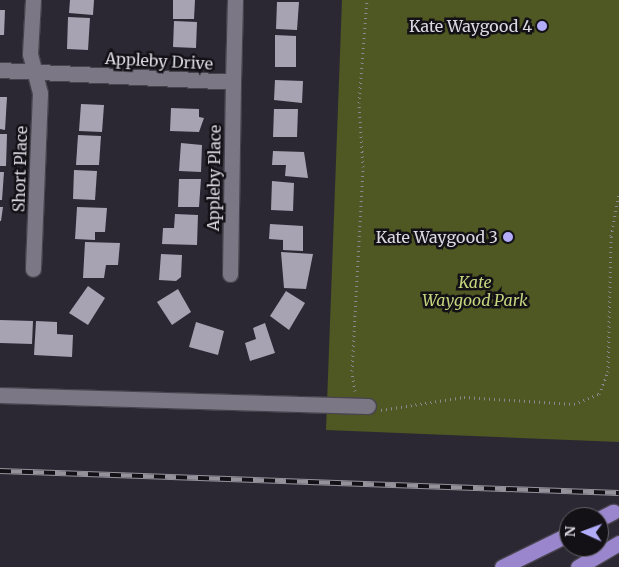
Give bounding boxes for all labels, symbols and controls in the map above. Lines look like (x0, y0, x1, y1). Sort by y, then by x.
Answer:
place label: Kate Waygood 4 (409, 16, 532, 36)
marker: Kate Waygood 4 (536, 20, 548, 32)
street label: Appleby Drive (105, 49, 213, 73)
street label: Short Place (9, 125, 31, 213)
street label: Appleby Place (203, 125, 225, 231)
place label: Kate Waygood 3 (376, 227, 498, 247)
marker: Kate Waygood 3 (502, 231, 514, 243)
park label: Kate Waygood Park (422, 272, 528, 310)
north arrow (559, 507, 609, 557)
text: N (561, 526, 579, 537)

